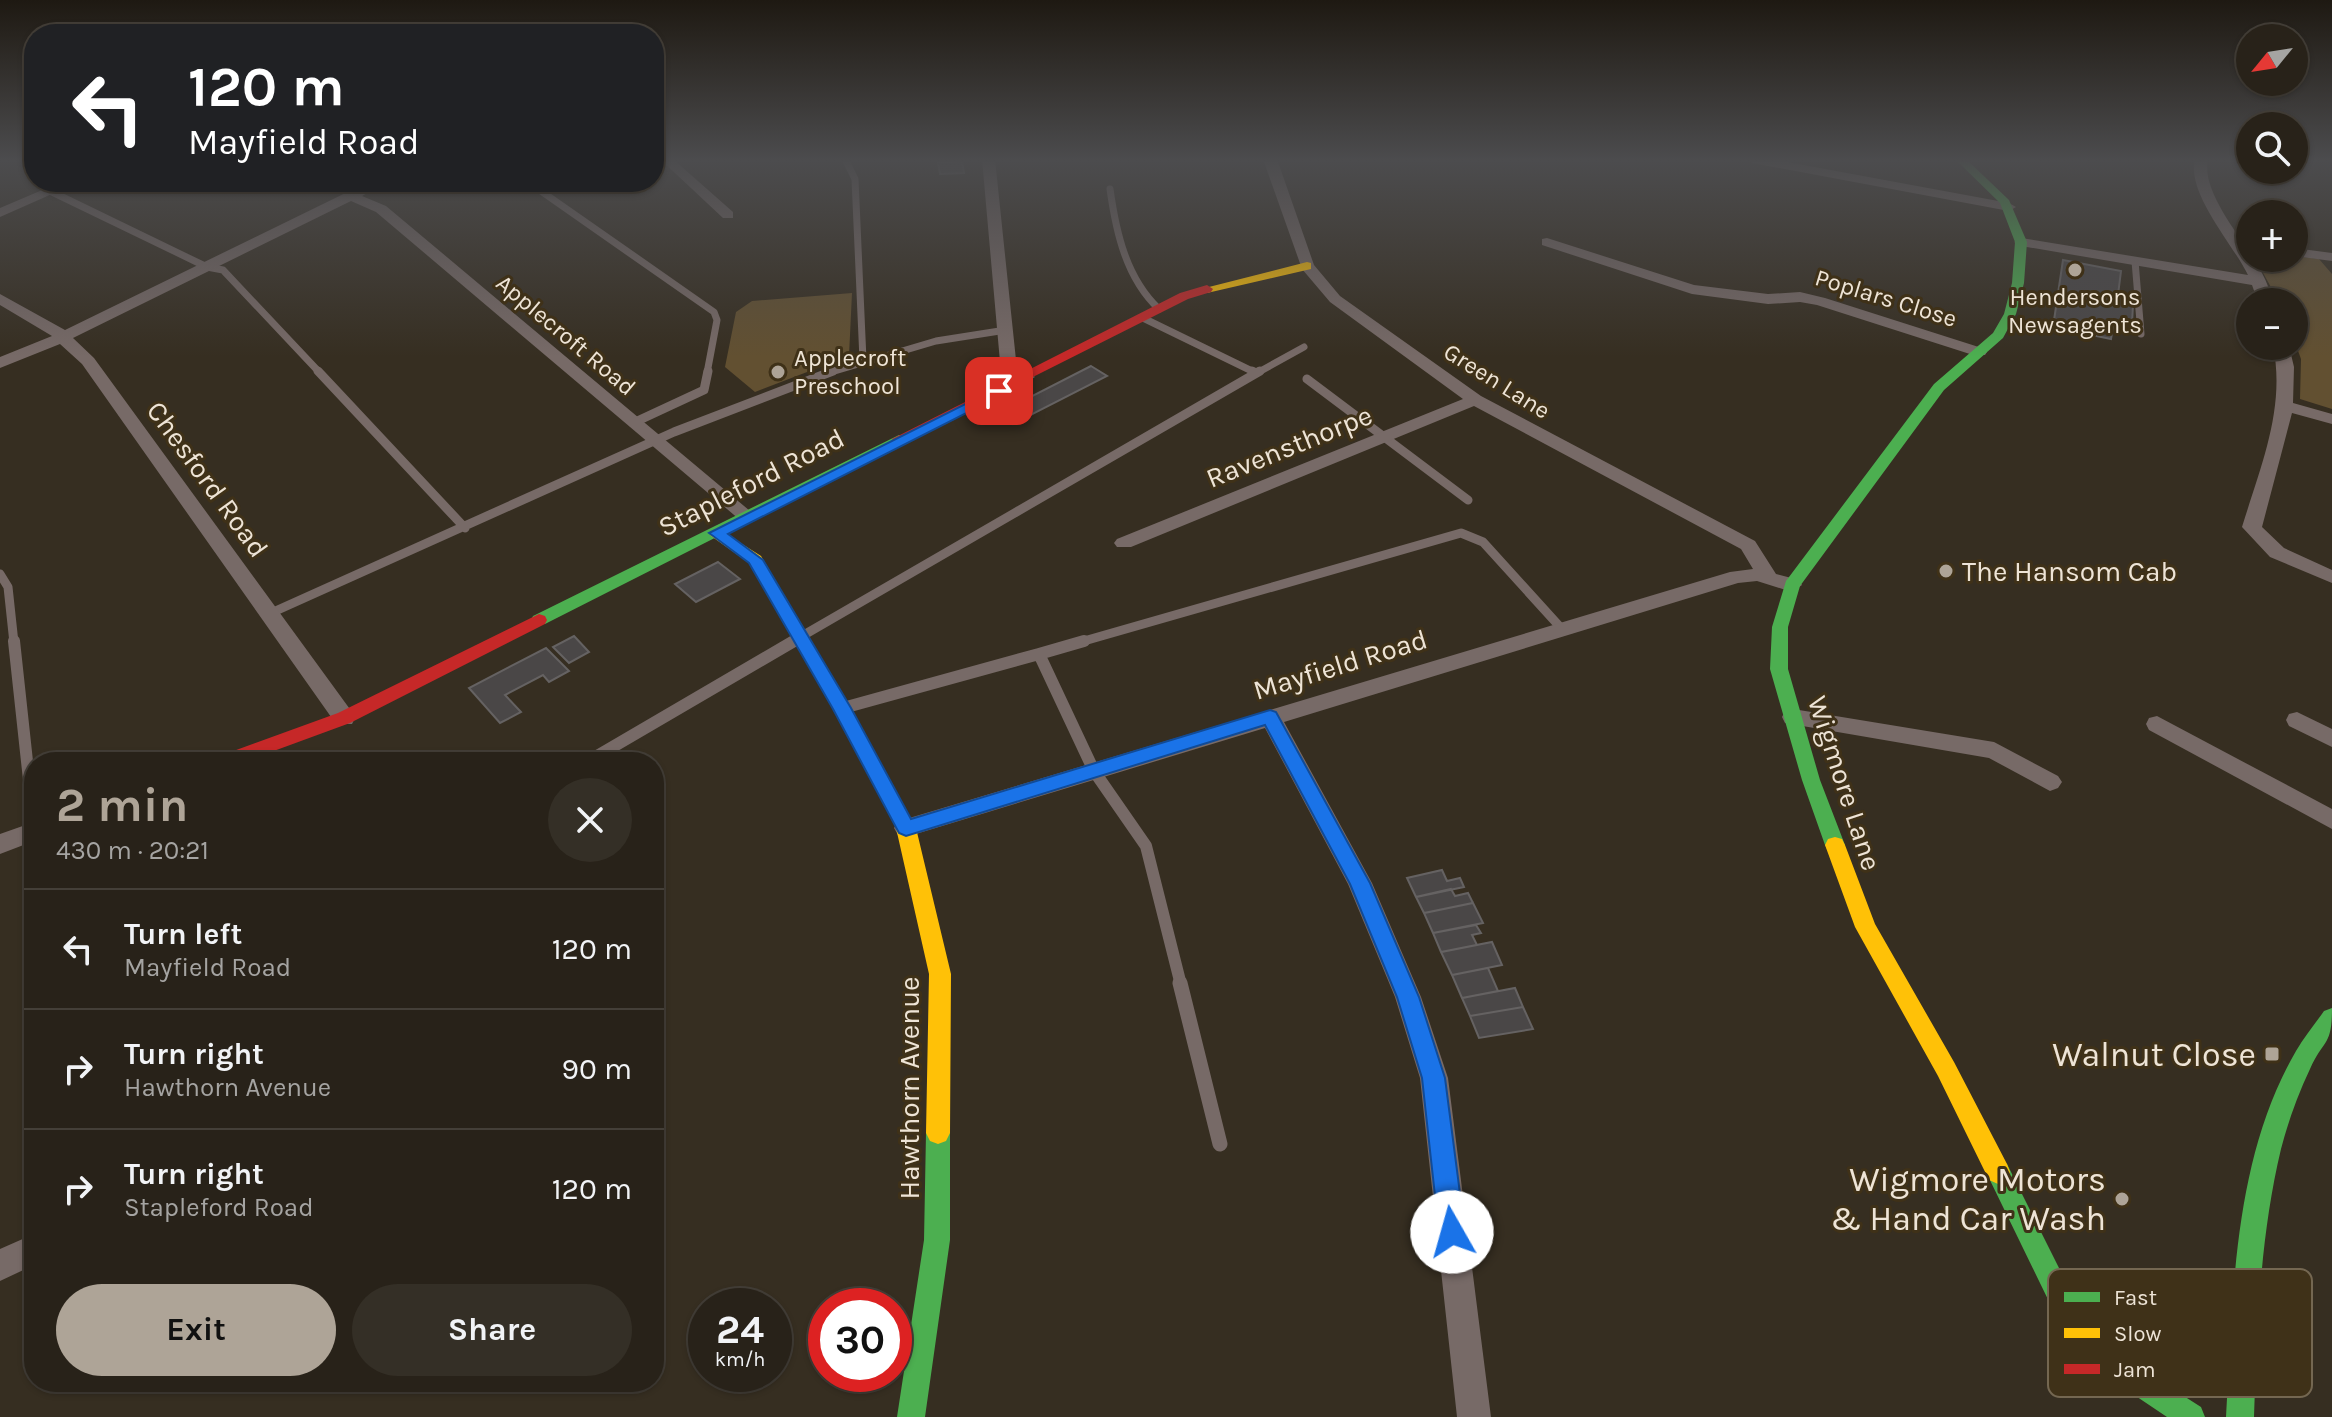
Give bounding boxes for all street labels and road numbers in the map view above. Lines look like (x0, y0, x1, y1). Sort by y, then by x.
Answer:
street label: Poplars Close (1812, 263, 1960, 333)
street label: Applecroft Road (491, 269, 641, 401)
street label: Green Lane (1439, 337, 1555, 425)
street label: Chesford Road (140, 395, 275, 564)
street label: Ravensthorpe (1201, 398, 1377, 495)
street label: Stapleford Road (653, 421, 850, 543)
street label: Mayfield Road (1249, 622, 1431, 707)
street label: Wigmore Lane (1801, 692, 1888, 875)
street label: Hawthorn Avenue (893, 977, 926, 1199)

